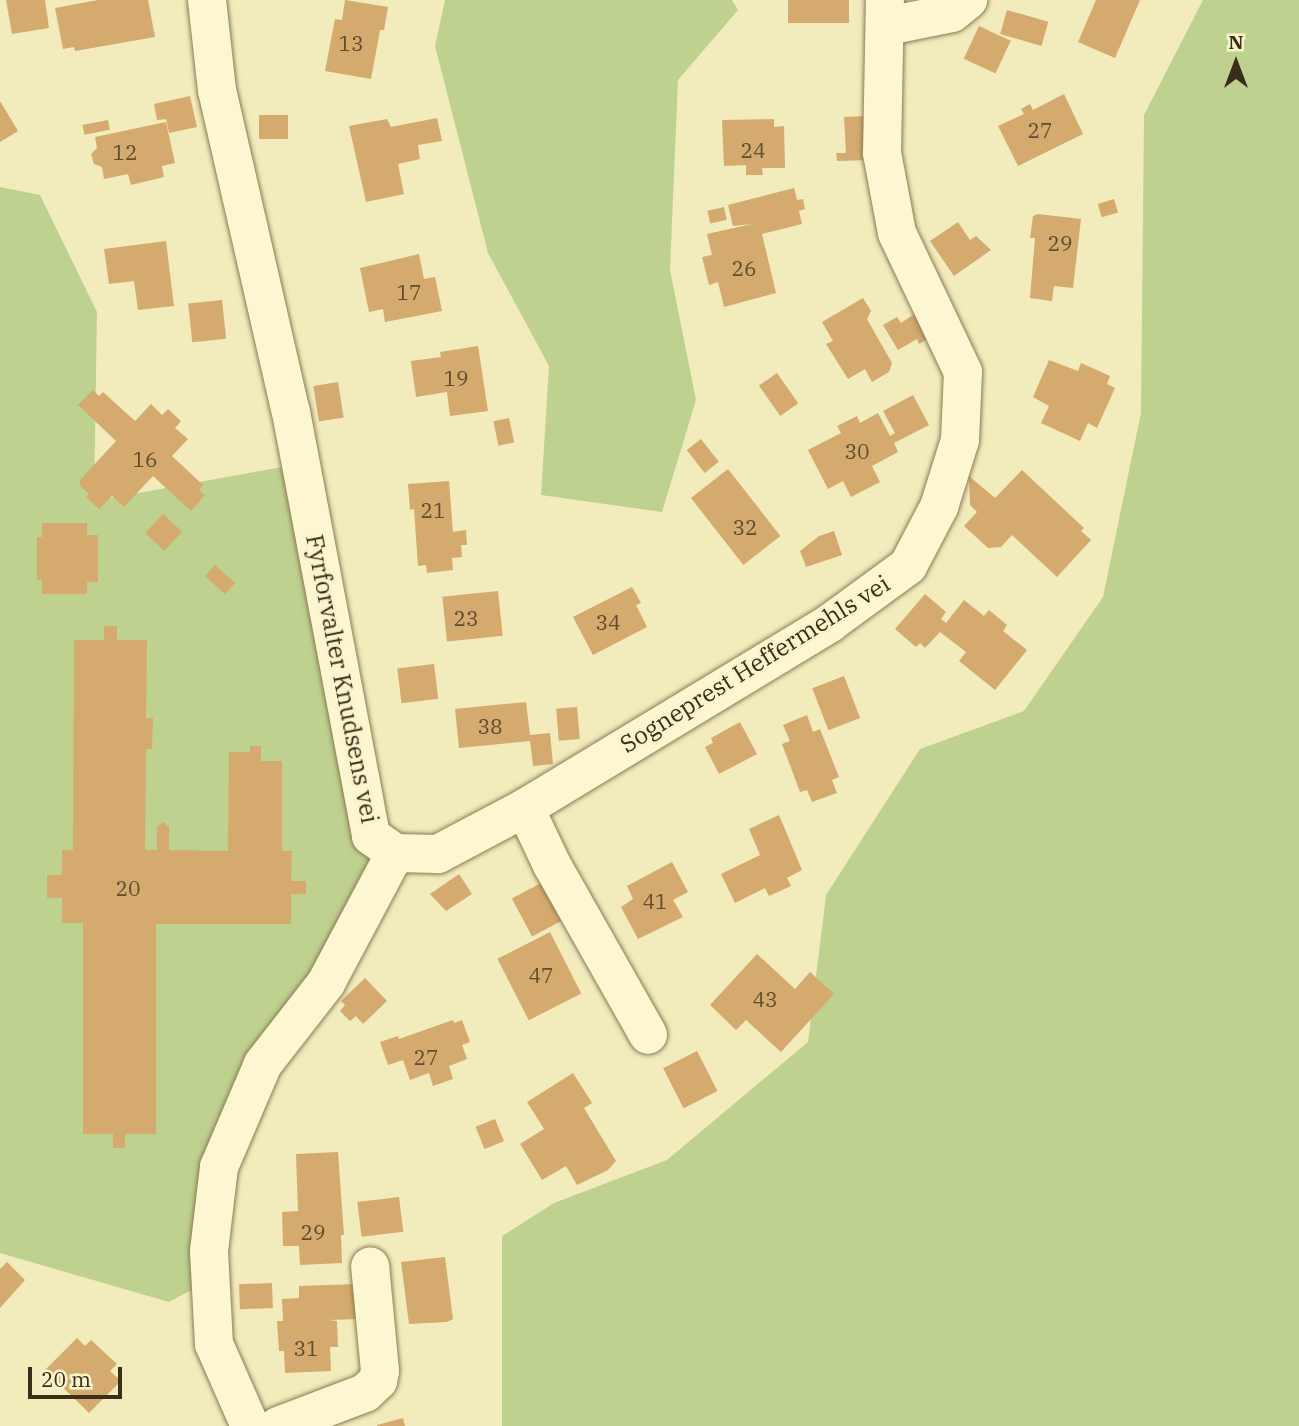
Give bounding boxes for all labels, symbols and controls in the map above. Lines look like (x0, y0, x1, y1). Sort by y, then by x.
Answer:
north arrow (1201, 28, 1271, 98)
house number: 13 (338, 30, 364, 56)
text: N (1228, 30, 1244, 54)
house number: 27 (1027, 117, 1053, 143)
house number: 24 (740, 137, 766, 163)
house number: 12 (112, 139, 138, 165)
house number: 29 (1047, 230, 1073, 256)
house number: 26 (731, 255, 757, 281)
house number: 17 (396, 279, 422, 305)
house number: 19 (443, 365, 469, 391)
house number: 30 (844, 438, 870, 464)
house number: 16 (132, 446, 158, 472)
house number: 21 (420, 497, 446, 523)
house number: 32 (732, 514, 758, 540)
street label: Fyrforvalter Knudsens vei (300, 532, 384, 826)
street label: Sogneprest Heffermehls vei (615, 569, 895, 759)
house number: 23 (453, 605, 479, 631)
house number: 34 (595, 609, 621, 635)
house number: 38 (477, 713, 503, 739)
house number: 20 (115, 875, 141, 901)
house number: 41 (642, 888, 668, 914)
house number: 47 (528, 962, 554, 988)
house number: 43 (752, 986, 778, 1012)
house number: 27 (413, 1044, 439, 1070)
house number: 29 (300, 1219, 326, 1245)
house number: 31 (293, 1335, 319, 1361)
scale bar (32, 1352, 126, 1396)
text: 20 m (41, 1365, 91, 1393)

